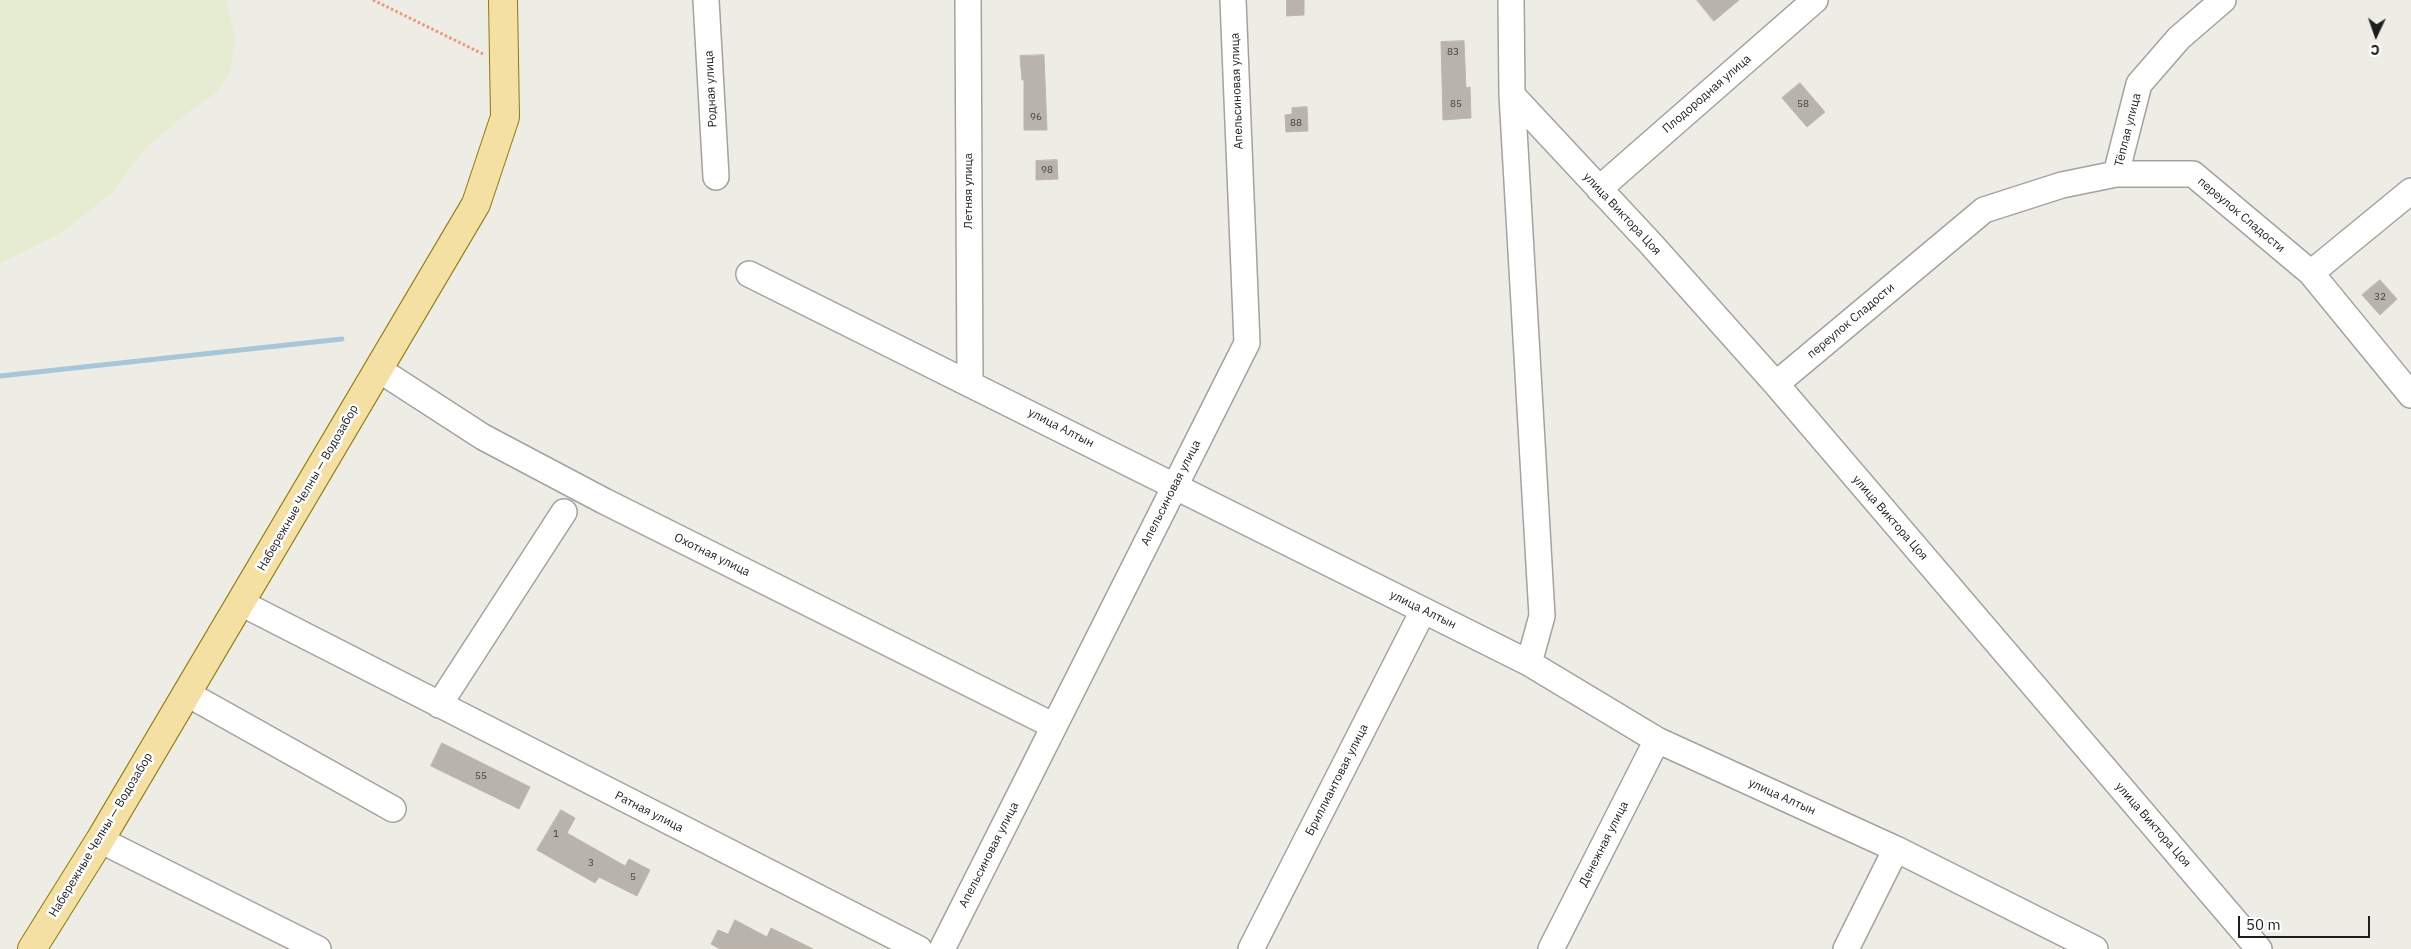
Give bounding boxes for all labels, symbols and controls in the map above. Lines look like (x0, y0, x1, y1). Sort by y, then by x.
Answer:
north arrow (2351, 10, 2401, 60)
street label: Апельсиновая улица (1228, 32, 1246, 150)
text: С (2370, 41, 2380, 59)
house number: 83 (1447, 46, 1459, 58)
street label: Родная улица (702, 50, 720, 128)
street label: Плодородная улица (1660, 52, 1754, 136)
street label: Тёплая улица (2112, 92, 2144, 168)
house number: 85 (1450, 98, 1462, 110)
house number: 58 (1797, 98, 1809, 110)
house number: 96 (1030, 111, 1042, 123)
house number: 88 (1290, 117, 1302, 129)
street label: Летняя улица (962, 153, 976, 229)
house number: 98 (1041, 164, 1053, 176)
street label: улица Виктора Цоя (1580, 170, 1664, 258)
street label: переулок Сладости (2195, 174, 2287, 256)
street label: переулок Сладости (1805, 280, 1897, 362)
house number: 32 (2374, 291, 2386, 303)
street label: Набережные Челны — Водозабор (254, 402, 362, 574)
street label: улица Алтын (1026, 405, 1096, 451)
street label: Апельсиновая улица (1138, 438, 1204, 548)
street label: улица Виктора Цоя (1849, 473, 1931, 563)
street label: Охотная улица (672, 530, 752, 580)
street label: улица Алтын (1387, 588, 1459, 632)
street label: Бриллиантовая улица (1303, 722, 1371, 838)
street label: Набережные Челны — Водозабор (46, 750, 156, 920)
house number: 55 (475, 770, 487, 782)
street label: улица Алтын (1746, 776, 1818, 818)
street label: улица Виктора Цоя (2112, 780, 2194, 870)
street label: Ратная улица (612, 789, 686, 835)
street label: Денежная улица (1576, 799, 1632, 889)
street label: Апельсиновая улица (956, 800, 1022, 910)
house number: 1 (553, 828, 559, 840)
house number: 3 (588, 857, 594, 869)
house number: 5 (630, 871, 636, 883)
scale bar (2241, 906, 2374, 938)
text: 50 m (2246, 915, 2281, 934)

